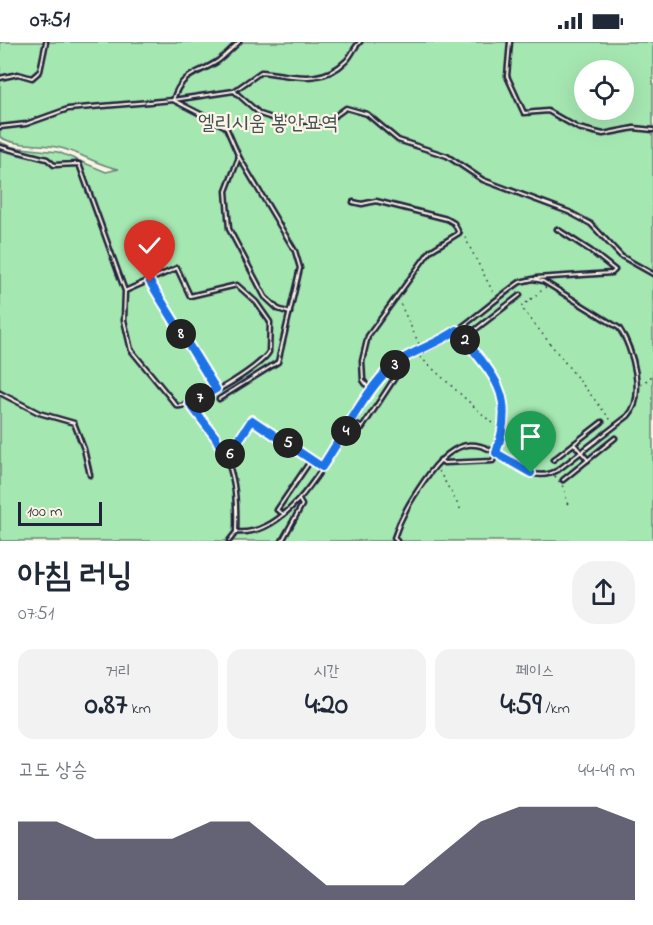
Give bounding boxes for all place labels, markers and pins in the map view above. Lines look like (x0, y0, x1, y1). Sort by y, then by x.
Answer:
pin (124, 220, 175, 282)
pin: 8 (166, 319, 196, 349)
pin: 2 (450, 325, 480, 355)
pin: 3 (380, 350, 410, 380)
pin: 7 (185, 383, 215, 413)
pin (505, 411, 556, 473)
pin: 4 (331, 416, 361, 446)
pin: 5 (273, 428, 303, 458)
pin: 6 (215, 439, 245, 469)

